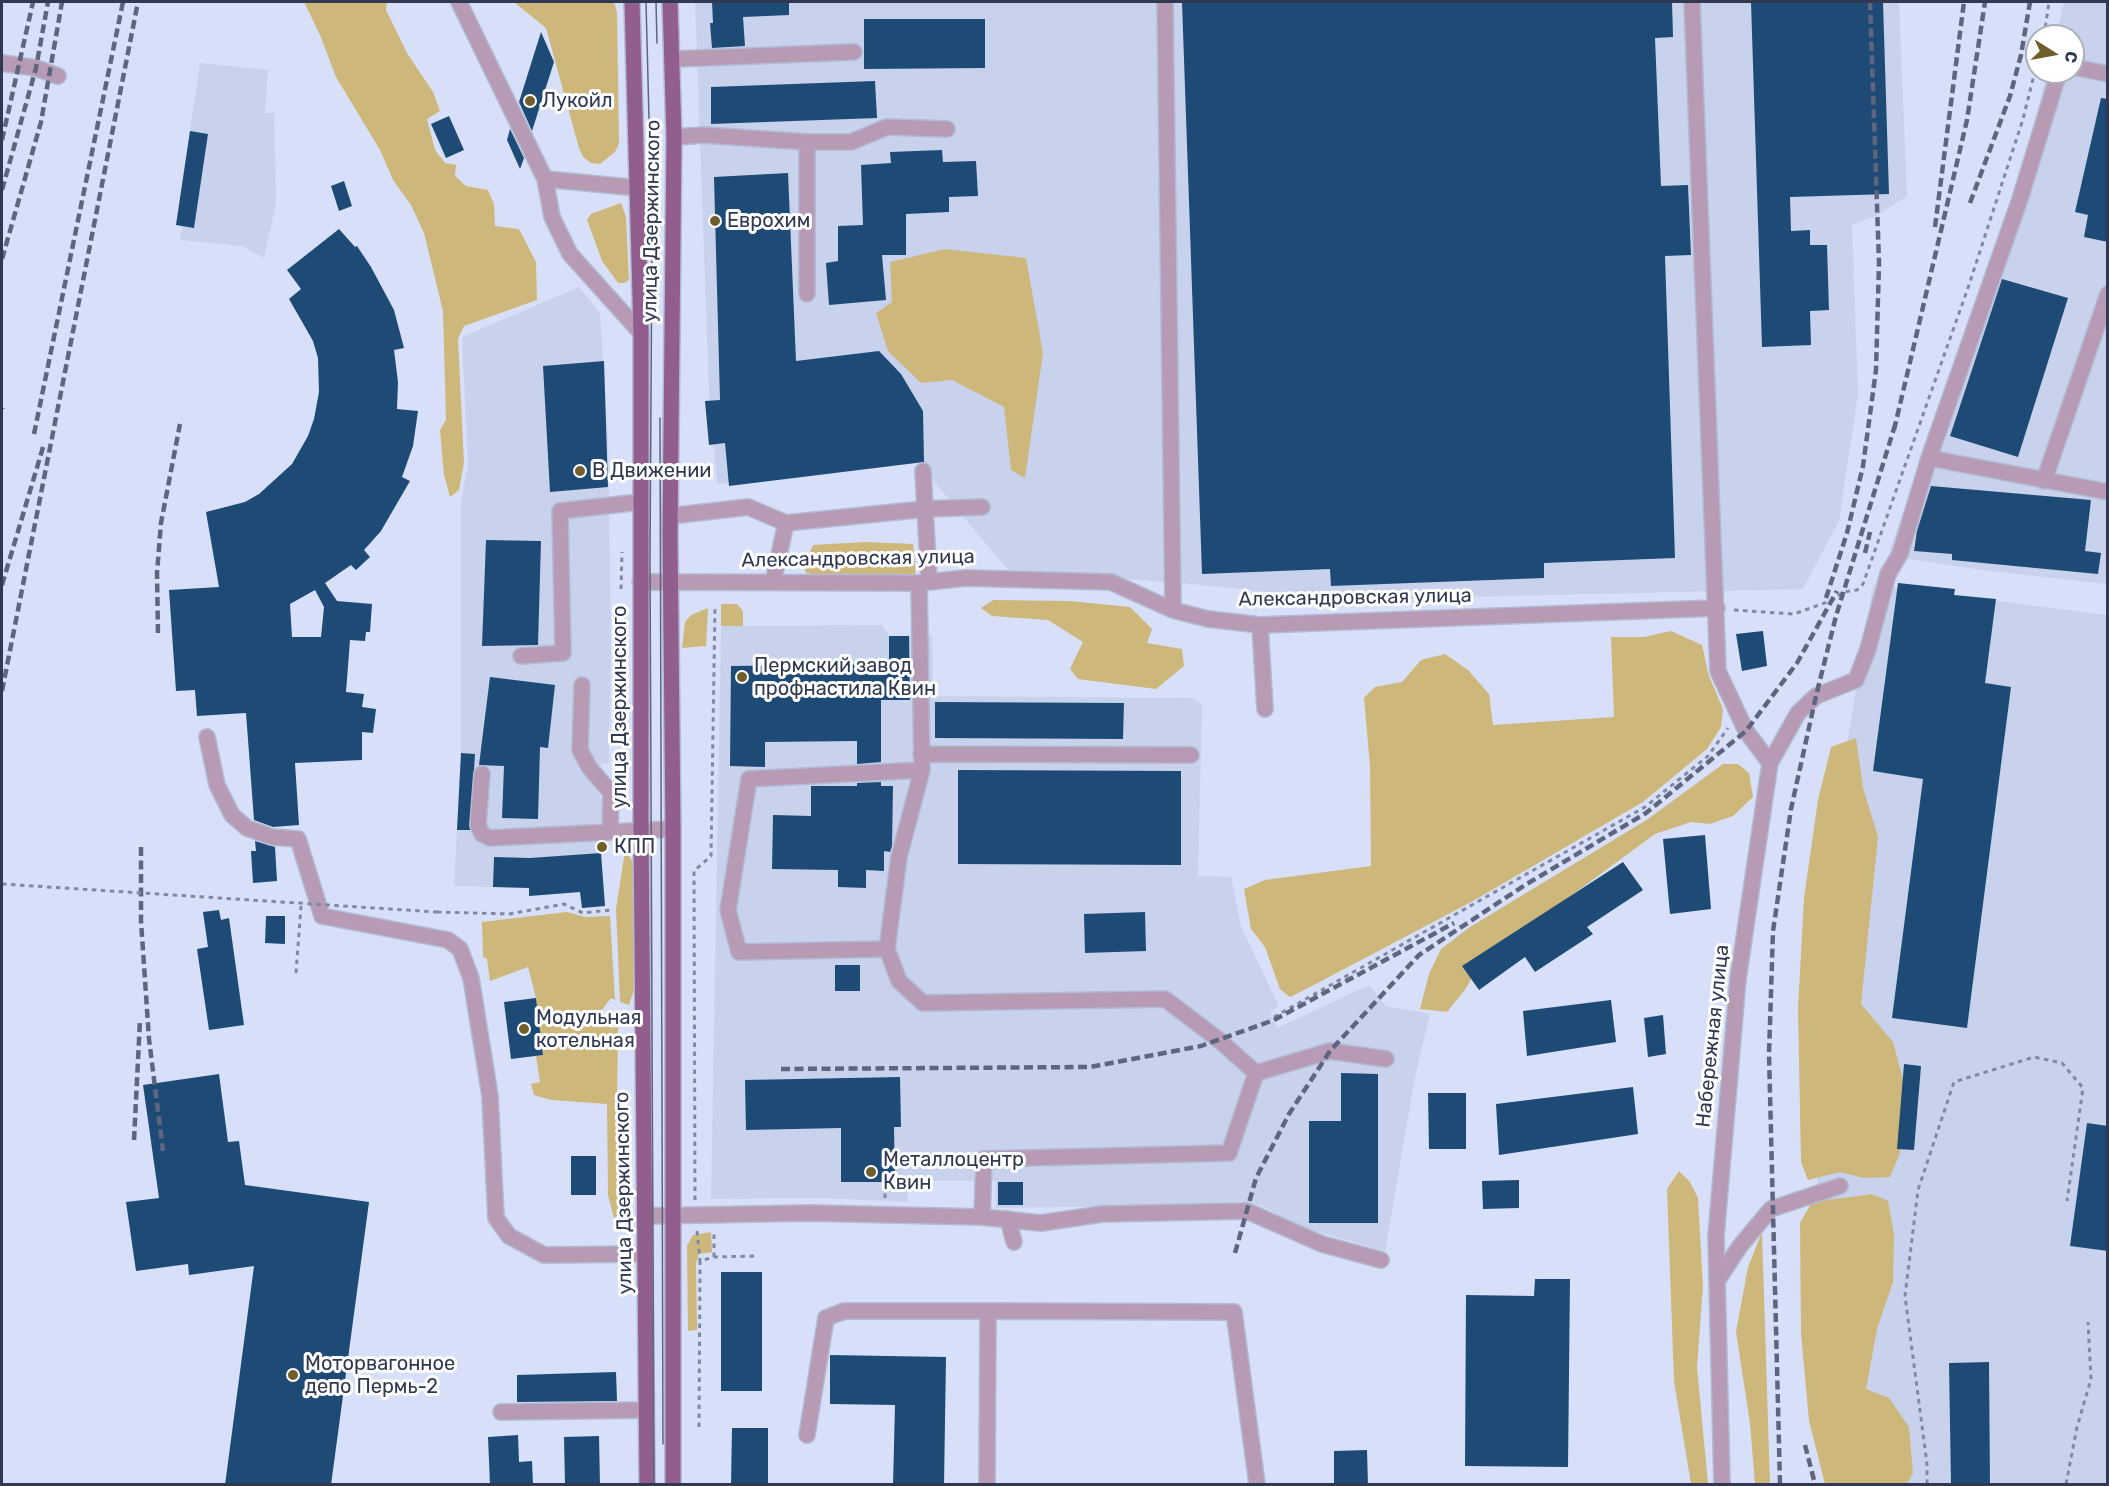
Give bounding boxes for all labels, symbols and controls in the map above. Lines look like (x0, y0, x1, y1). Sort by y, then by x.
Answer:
north arrow (2025, 24, 2085, 84)
text: С (2061, 50, 2082, 64)
place label: Лукойл (542, 89, 613, 113)
marker: Лукойл (523, 94, 537, 108)
street label: улица Дзержинского (638, 119, 666, 323)
place label: Еврохим (727, 209, 810, 233)
marker: Еврохим (708, 214, 722, 228)
place label: В Движении (592, 459, 712, 483)
marker: В Движении (573, 464, 587, 478)
street label: Александровская улица (741, 545, 975, 573)
street label: Александровская улица (1238, 584, 1472, 612)
street label: улица Дзержинского (608, 606, 632, 808)
place label: Пермский завод профнастила Квин (754, 654, 936, 701)
marker: Пермский завод профнастила Квин (735, 670, 749, 684)
place label: КПП (614, 835, 655, 859)
marker: КПП (595, 840, 609, 854)
street label: Набережная улица (1691, 943, 1735, 1129)
place label: Модульная котельная (536, 1006, 641, 1053)
marker: Модульная котельная (517, 1022, 531, 1036)
street label: улица Дзержинского (610, 1091, 638, 1295)
place label: Металлоцентр Квин (883, 1148, 1024, 1195)
marker: Металлоцентр Квин (864, 1165, 878, 1179)
place label: Моторвагонное депо Пермь-2 (305, 1352, 455, 1399)
marker: Моторвагонное депо Пермь-2 (286, 1368, 300, 1382)

